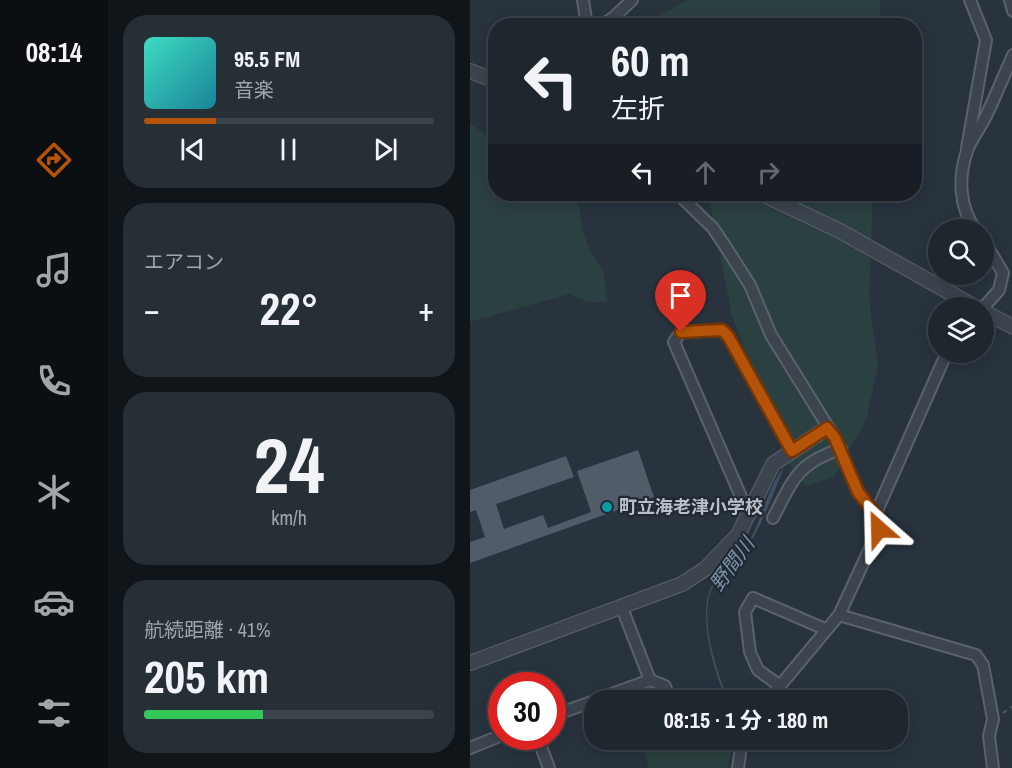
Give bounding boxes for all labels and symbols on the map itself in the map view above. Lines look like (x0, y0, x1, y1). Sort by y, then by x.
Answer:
pin (655, 270, 706, 332)
place label: 町立海老津小学校 (619, 494, 763, 519)
position arrow (847, 497, 911, 561)
marker: 町立海老津小学校 (600, 500, 614, 514)
water label: 野間川 (703, 530, 761, 596)
speed limit sign: 30 (488, 672, 566, 750)

